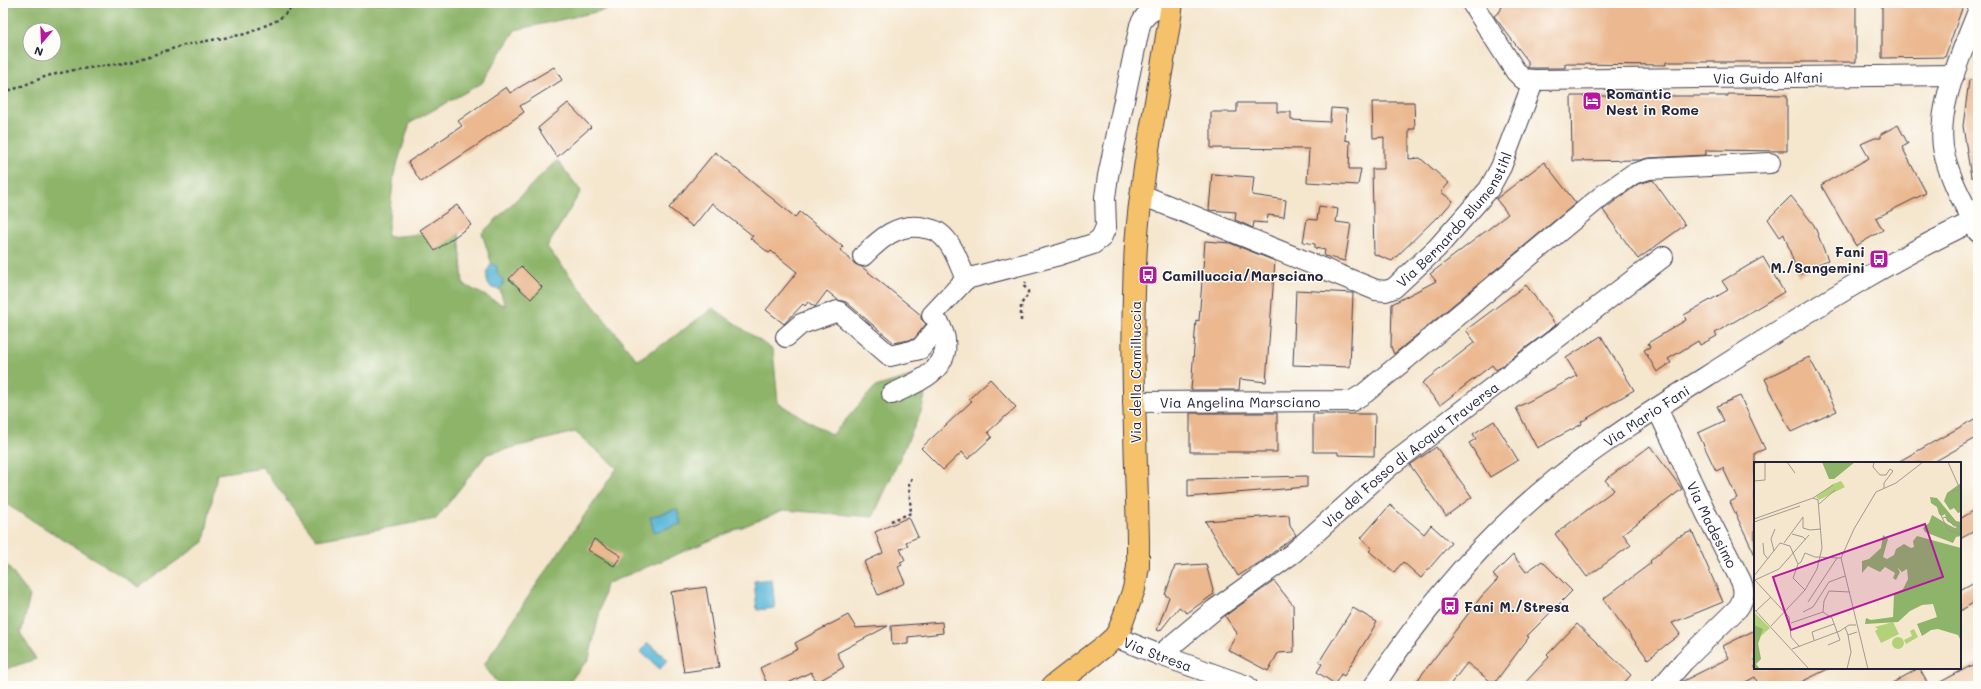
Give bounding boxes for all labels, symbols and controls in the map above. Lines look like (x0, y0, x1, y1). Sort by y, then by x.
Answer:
north arrow (22, 22, 62, 62)
text: N (32, 43, 45, 60)
street label: Via Guido Alfani (1713, 67, 1823, 87)
place label: Romantic Nest in Rome (1606, 84, 1699, 119)
hotel icon: Romantic Nest in Rome (1581, 90, 1603, 112)
street label: Via Bernardo Blumenstihl (1392, 149, 1515, 291)
place label: Fani M./Sangemini (1770, 242, 1865, 277)
bus stop icon: Fani M./Sangemini (1868, 248, 1890, 270)
bus stop icon: Camilluccia/Marsciano (1137, 264, 1159, 286)
place label: Camilluccia/Marsciano (1162, 266, 1324, 285)
street label: Via della Camilluccia (1126, 301, 1145, 443)
street label: Via del Fosso di Acqua Traversa (1318, 377, 1502, 532)
street label: Via Mario Fani (1599, 380, 1693, 451)
street label: Via Angelina Marsciano (1160, 392, 1320, 411)
inset map (1754, 462, 1961, 669)
street label: Via Madesimo (1683, 478, 1742, 571)
bus stop icon: Fani M./Stresa (1439, 595, 1461, 617)
place label: Fani M./Stresa (1464, 597, 1570, 616)
street label: Via Stresa (1121, 632, 1195, 675)

